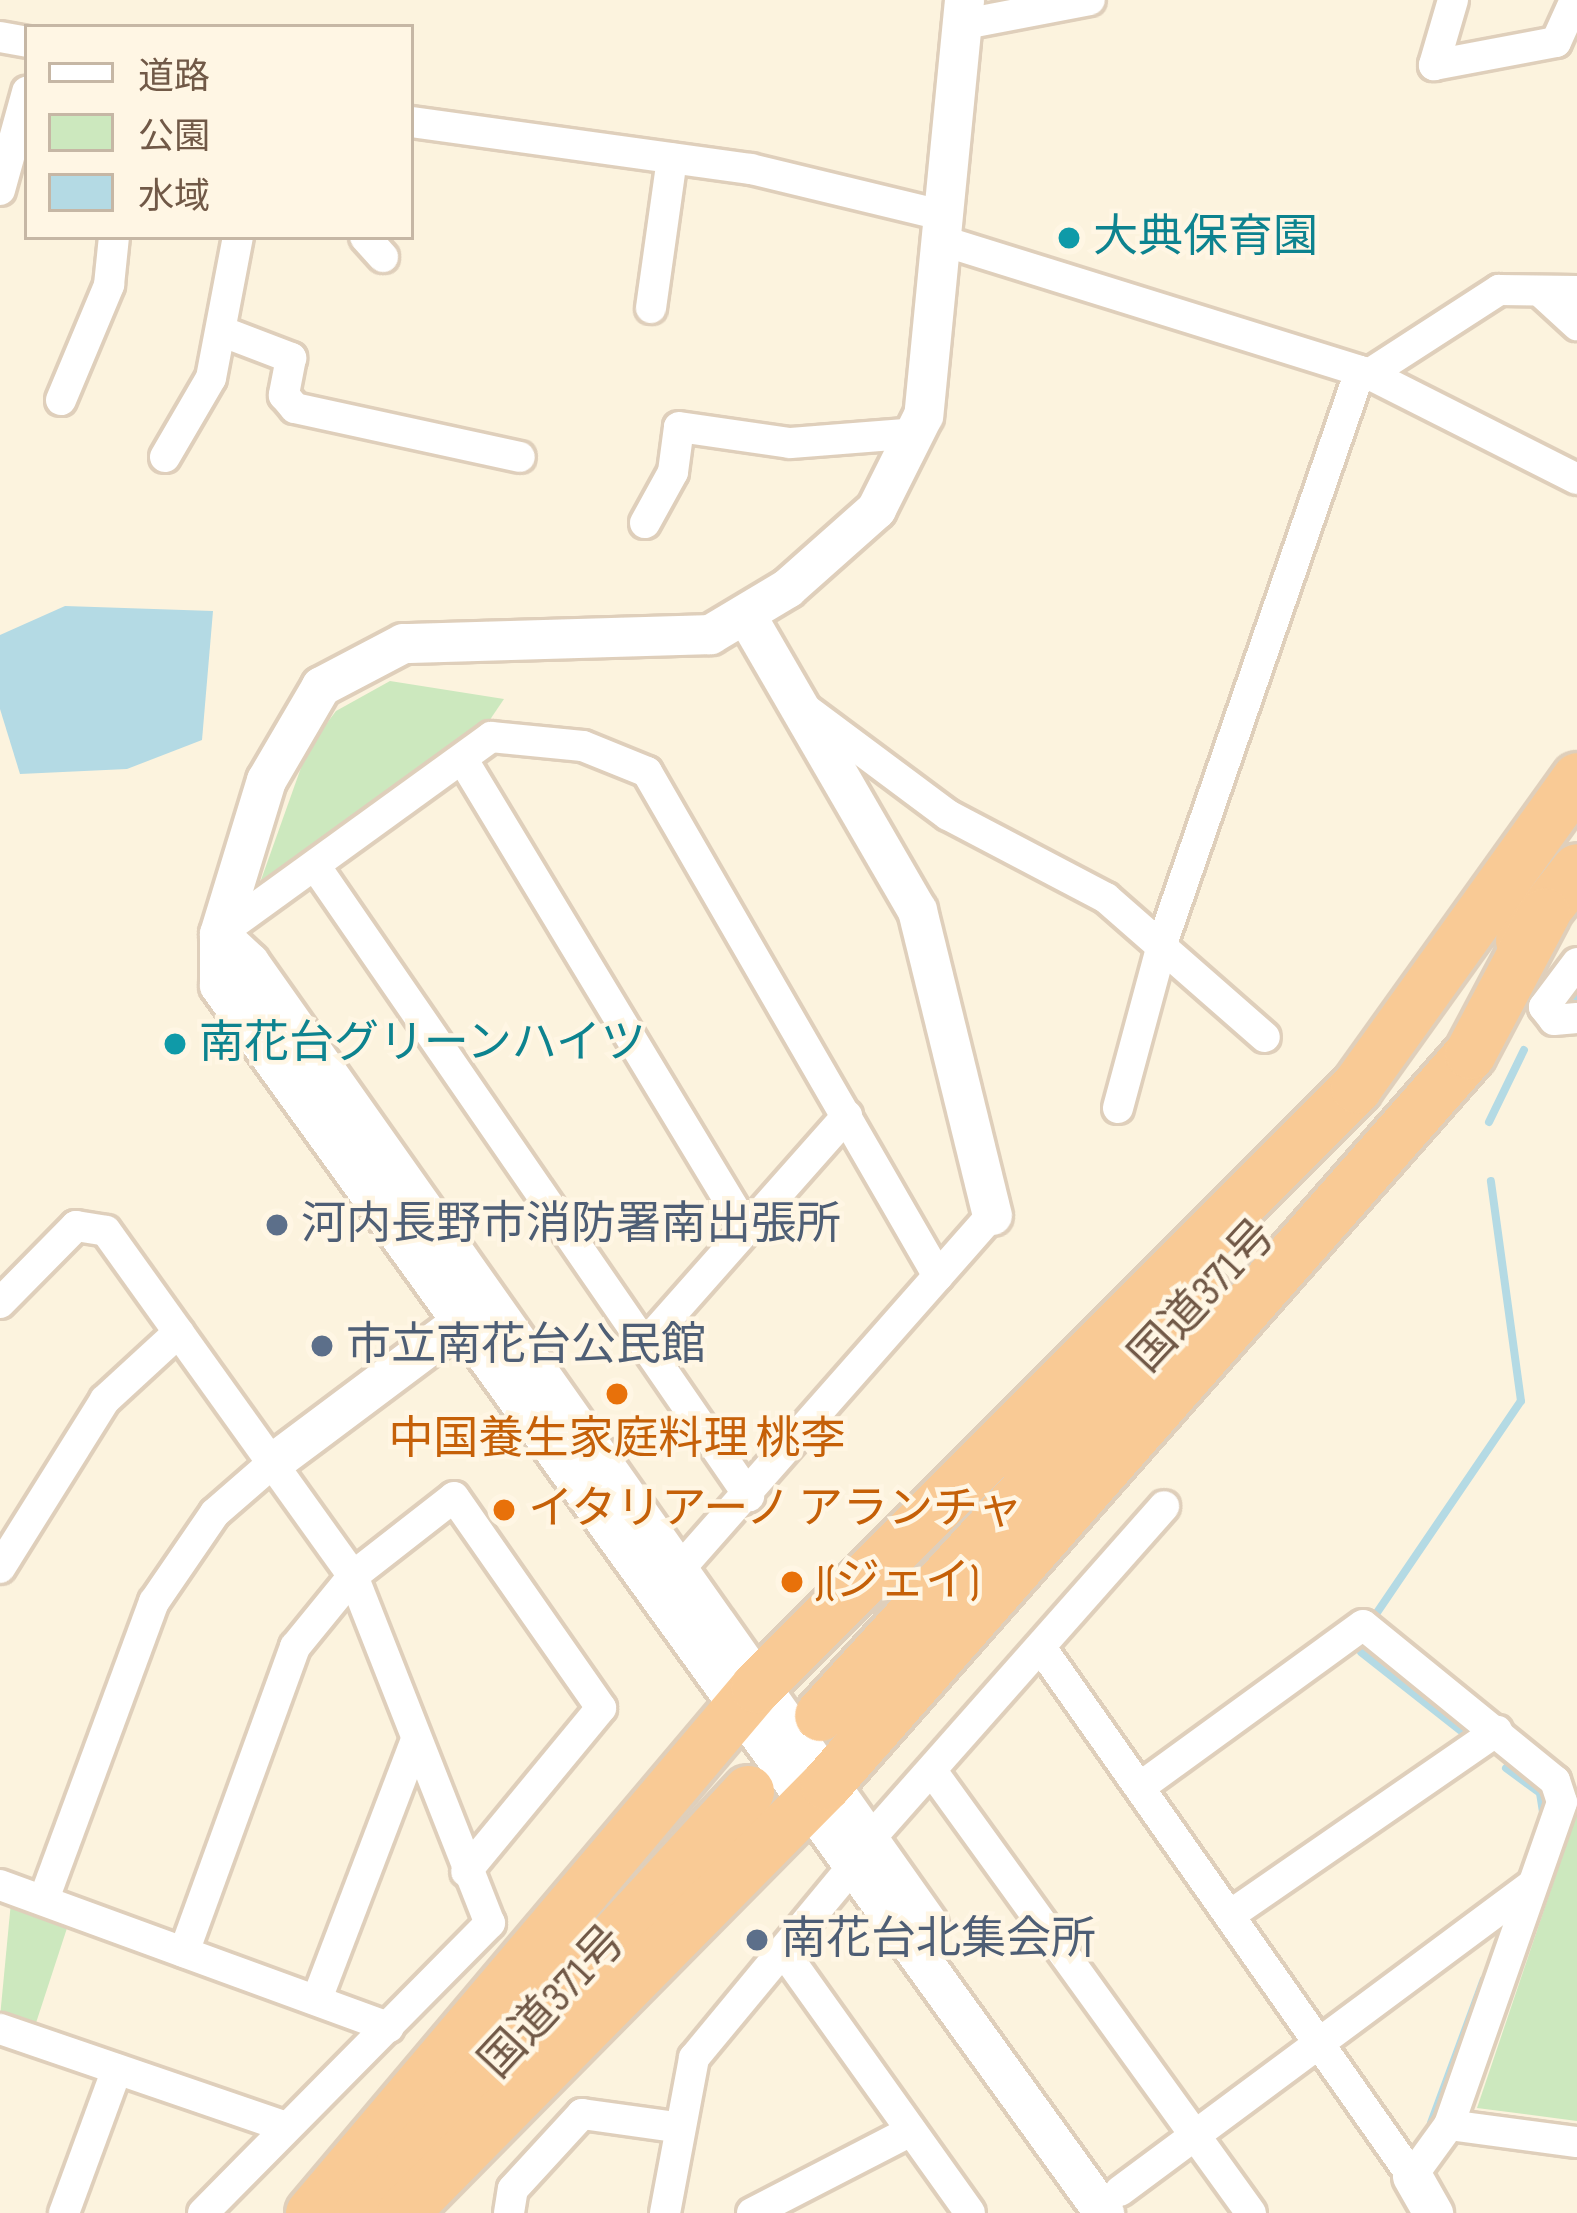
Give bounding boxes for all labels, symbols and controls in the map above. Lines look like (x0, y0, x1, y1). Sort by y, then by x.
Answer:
legend (24, 24, 414, 240)
text: 道路 (138, 56, 210, 99)
text: 公園 (138, 116, 210, 159)
text: 水域 (138, 176, 210, 219)
place label: 大典保育園 (1093, 211, 1318, 265)
marker: 大典保育園 (1056, 225, 1082, 251)
place label: 南花台グリーンハイツ (199, 1017, 649, 1071)
marker: 南花台グリーンハイツ (162, 1031, 188, 1057)
place label: 河内長野市消防署南出張所 (301, 1198, 841, 1252)
street label: 国道371号 (1119, 1209, 1287, 1383)
marker: 河内長野市消防署南出張所 (264, 1212, 290, 1238)
place label: 市立南花台公民館 (346, 1319, 706, 1373)
marker: 市立南花台公民館 (309, 1333, 335, 1359)
marker: 中国養生家庭料理 桃李 (604, 1381, 630, 1407)
place label: 中国養生家庭料理 桃李 (388, 1413, 846, 1467)
place label: イタリアーノ アランチャ (528, 1483, 1027, 1537)
marker: イタリアーノ アランチャ (491, 1497, 517, 1523)
place label: J(ジェイ) (816, 1555, 980, 1609)
marker: J(ジェイ) (779, 1569, 805, 1595)
place label: 南花台北集会所 (781, 1913, 1096, 1967)
street label: 国道371号 (469, 1915, 637, 2089)
marker: 南花台北集会所 (744, 1927, 770, 1953)

